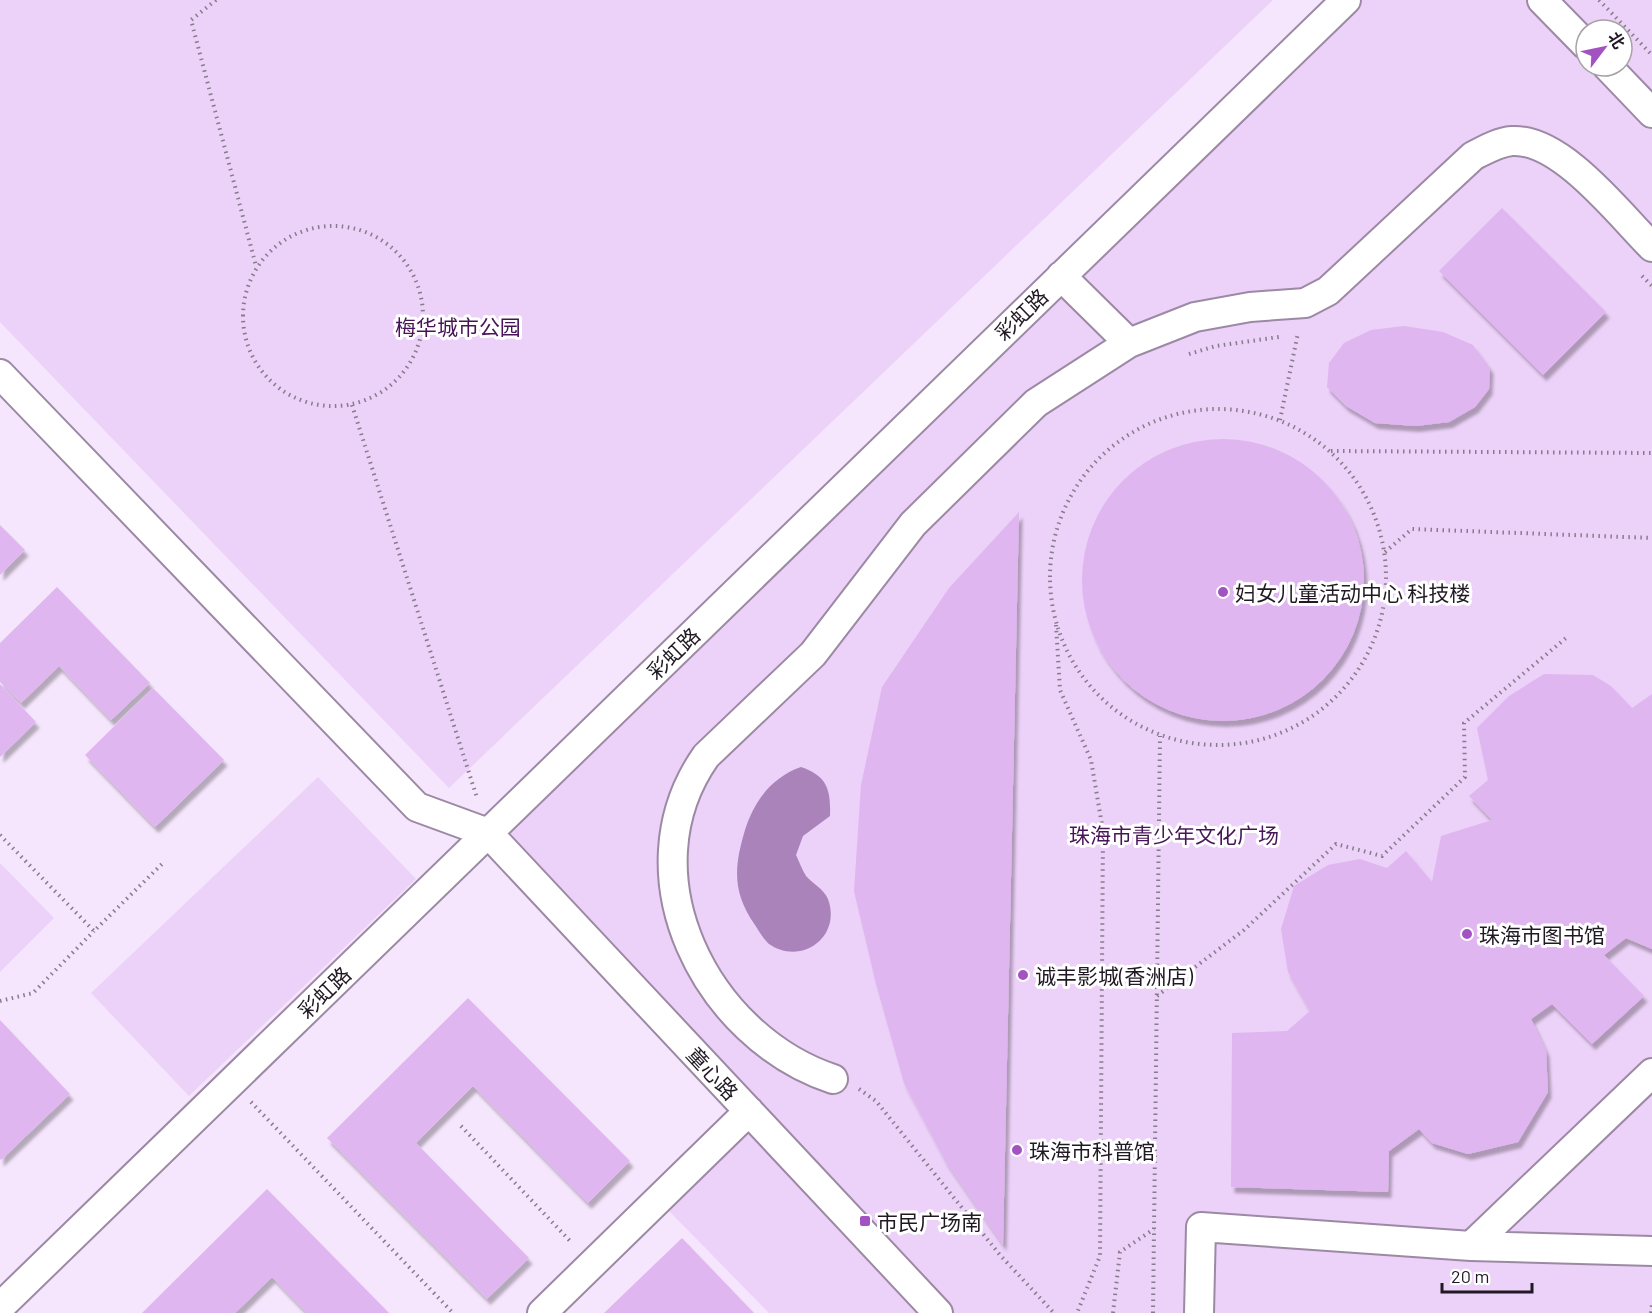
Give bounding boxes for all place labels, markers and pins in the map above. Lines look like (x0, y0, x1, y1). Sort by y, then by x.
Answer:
place label: 妇女儿童活动中心 科技楼 (1235, 580, 1470, 605)
marker: 妇女儿童活动中心 科技楼 (1216, 585, 1230, 599)
place label: 珠海市图书馆 (1479, 922, 1605, 947)
marker: 珠海市图书馆 (1460, 927, 1474, 941)
place label: 诚丰影城(香洲店) (1035, 963, 1193, 988)
marker: 诚丰影城(香洲店) (1016, 968, 1030, 982)
place label: 珠海市科普馆 (1029, 1138, 1155, 1163)
marker: 珠海市科普馆 (1010, 1143, 1024, 1157)
place label: 市民广场南 (877, 1209, 982, 1234)
marker: 市民广场南 (858, 1214, 872, 1228)

